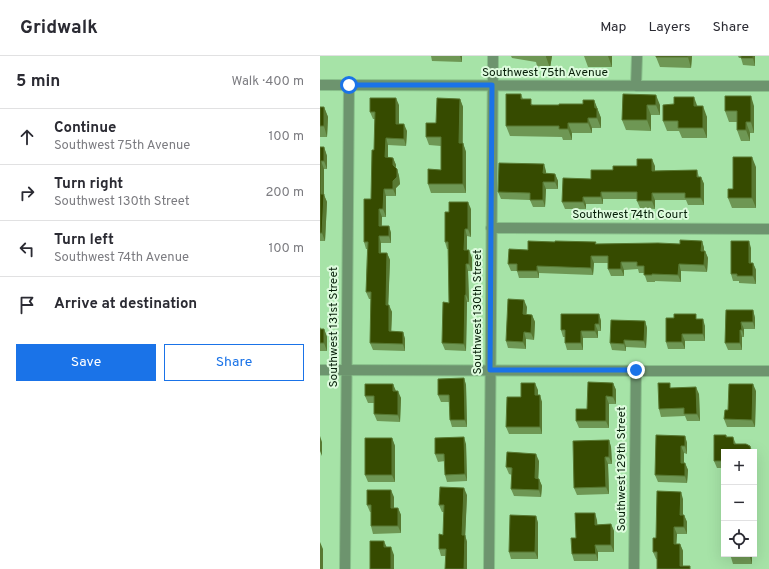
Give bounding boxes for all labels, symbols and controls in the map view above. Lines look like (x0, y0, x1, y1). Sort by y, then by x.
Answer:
text: Gridwalk (20, 16, 98, 40)
text: Map (600, 19, 626, 36)
text: Layers (648, 19, 690, 36)
text: Share (712, 19, 749, 36)
street label: Southwest 75th Avenue (482, 65, 608, 81)
text: 5 min (16, 71, 60, 93)
text: Walk · 400 m (231, 74, 304, 90)
route start (340, 76, 358, 94)
text: Continue (54, 119, 116, 138)
icon: ahead (16, 126, 38, 148)
text: 100 m (268, 129, 304, 145)
text: Southwest 75th Avenue (54, 138, 190, 154)
text: Turn right (54, 175, 123, 194)
icon: right (16, 182, 38, 204)
text: 200 m (265, 185, 304, 201)
text: Southwest 130th Street (54, 194, 190, 210)
street label: Southwest 74th Court (572, 207, 688, 223)
text: Turn left (54, 231, 114, 250)
icon: left (16, 238, 38, 260)
text: 100 m (268, 241, 304, 257)
street label: Southwest 130th Street (470, 249, 486, 375)
text: Southwest 74th Avenue (54, 250, 189, 266)
street label: Southwest 131st Street (326, 267, 342, 387)
icon: arrive (16, 294, 38, 316)
text: Arrive at destination (54, 295, 197, 314)
button: Save (16, 344, 156, 381)
button: Share (164, 344, 304, 381)
route end (627, 361, 645, 379)
street label: Southwest 129th Street (614, 407, 630, 531)
map controls (721, 449, 757, 557)
button: + (721, 449, 757, 485)
button: − (721, 485, 757, 521)
button: locate (721, 521, 757, 557)

